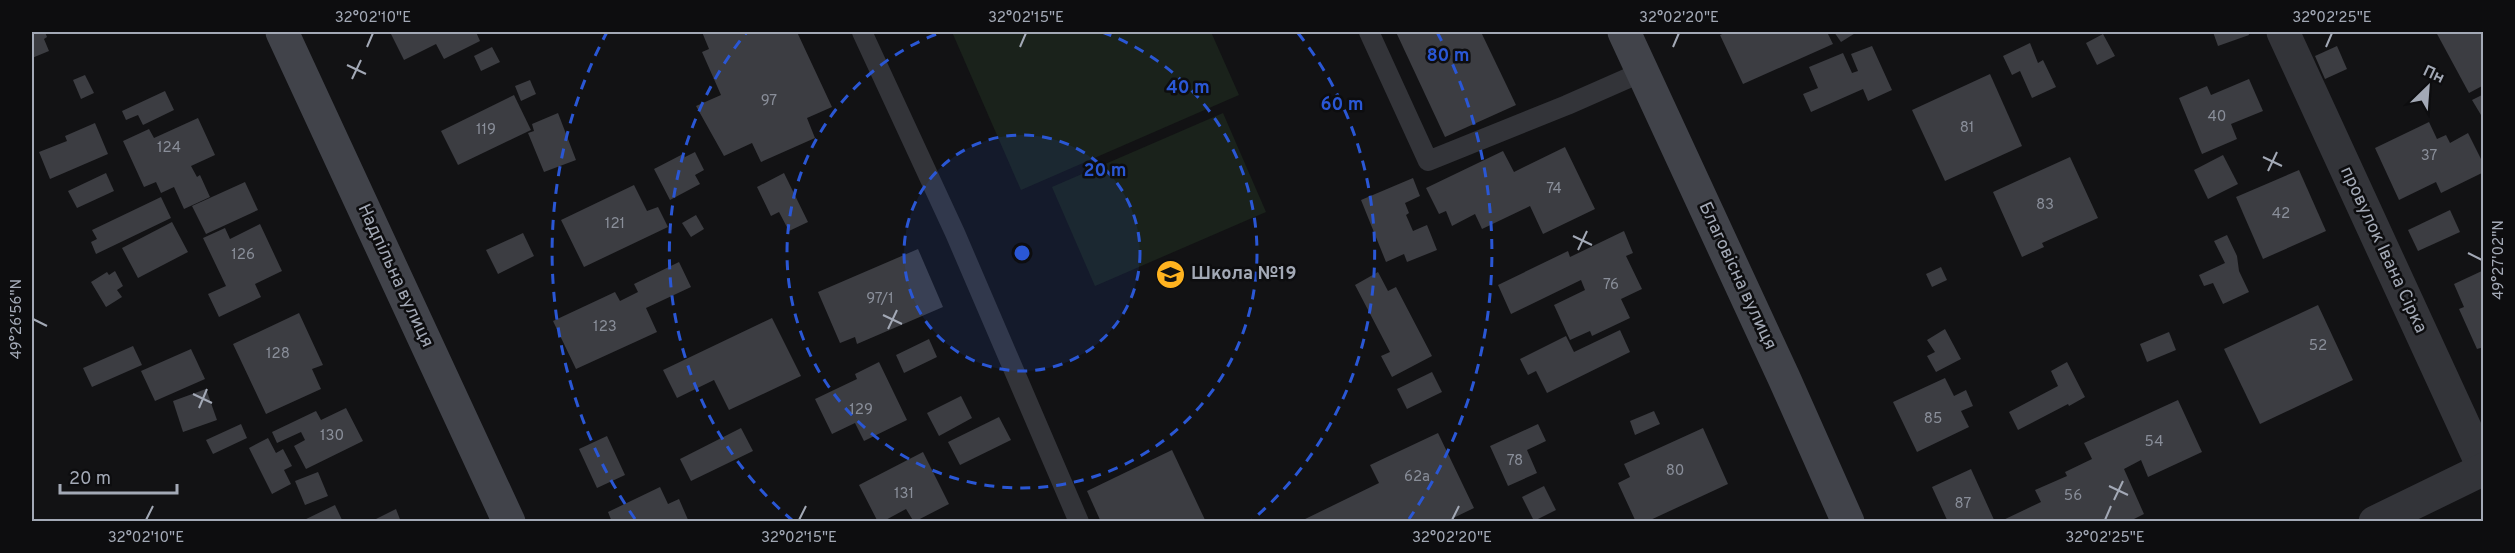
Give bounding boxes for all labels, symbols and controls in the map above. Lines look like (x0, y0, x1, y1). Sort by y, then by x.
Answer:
text: 32°02'10"E (335, 9, 411, 28)
text: 32°02'15"E (988, 9, 1064, 28)
text: 32°02'20"E (1639, 9, 1719, 28)
text: 32°02'25"E (2292, 9, 2372, 28)
text: 80 m (1426, 45, 1470, 68)
north arrow (2398, 57, 2458, 117)
text: Пн (2419, 62, 2448, 89)
text: 40 m (1166, 77, 1210, 100)
house number: 97 (761, 92, 777, 111)
text: 60 m (1320, 94, 1364, 117)
house number: 40 (2208, 108, 2226, 127)
house number: 81 (1960, 119, 1974, 138)
house number: 119 (476, 121, 496, 140)
house number: 124 (157, 139, 181, 158)
house number: 37 (2421, 147, 2438, 166)
text: 20 m (1083, 160, 1127, 183)
street label: провулок Івана Сірка (2334, 163, 2432, 337)
house number: 74 (1546, 180, 1562, 199)
house number: 83 (2036, 196, 2054, 215)
street label: Благовісна вулиця (1693, 198, 1781, 354)
street label: Надпільна вулиця (352, 201, 438, 351)
house number: 42 (2272, 205, 2290, 224)
house number: 121 (605, 215, 625, 234)
text: 49°27'02"N (2490, 220, 2509, 300)
centre of rings (1012, 243, 1032, 263)
house number: 126 (231, 246, 255, 265)
school or university icon: Школа №19 (1154, 258, 1186, 290)
place label: Школа №19 (1191, 263, 1297, 286)
house number: 76 (1603, 276, 1619, 295)
text: 49°26'56"N (8, 279, 27, 359)
house number: 97/1 (866, 290, 894, 309)
house number: 123 (593, 318, 617, 337)
house number: 52 (2309, 337, 2327, 356)
house number: 128 (266, 345, 290, 364)
house number: 129 (849, 401, 873, 420)
house number: 85 (1924, 410, 1942, 429)
house number: 130 (320, 427, 344, 446)
house number: 54 (2145, 433, 2163, 452)
house number: 78 (1507, 452, 1523, 471)
scale bar (60, 457, 177, 495)
house number: 80 (1666, 462, 1684, 481)
text: 20 m (69, 468, 111, 491)
house number: 62а (1404, 468, 1430, 487)
house number: 131 (894, 485, 914, 504)
house number: 56 (2064, 487, 2082, 506)
house number: 87 (1955, 495, 1972, 514)
text: 32°02'10"E (108, 529, 184, 548)
text: 32°02'15"E (761, 529, 837, 548)
text: 32°02'20"E (1412, 529, 1492, 548)
text: 32°02'25"E (2065, 529, 2145, 548)

